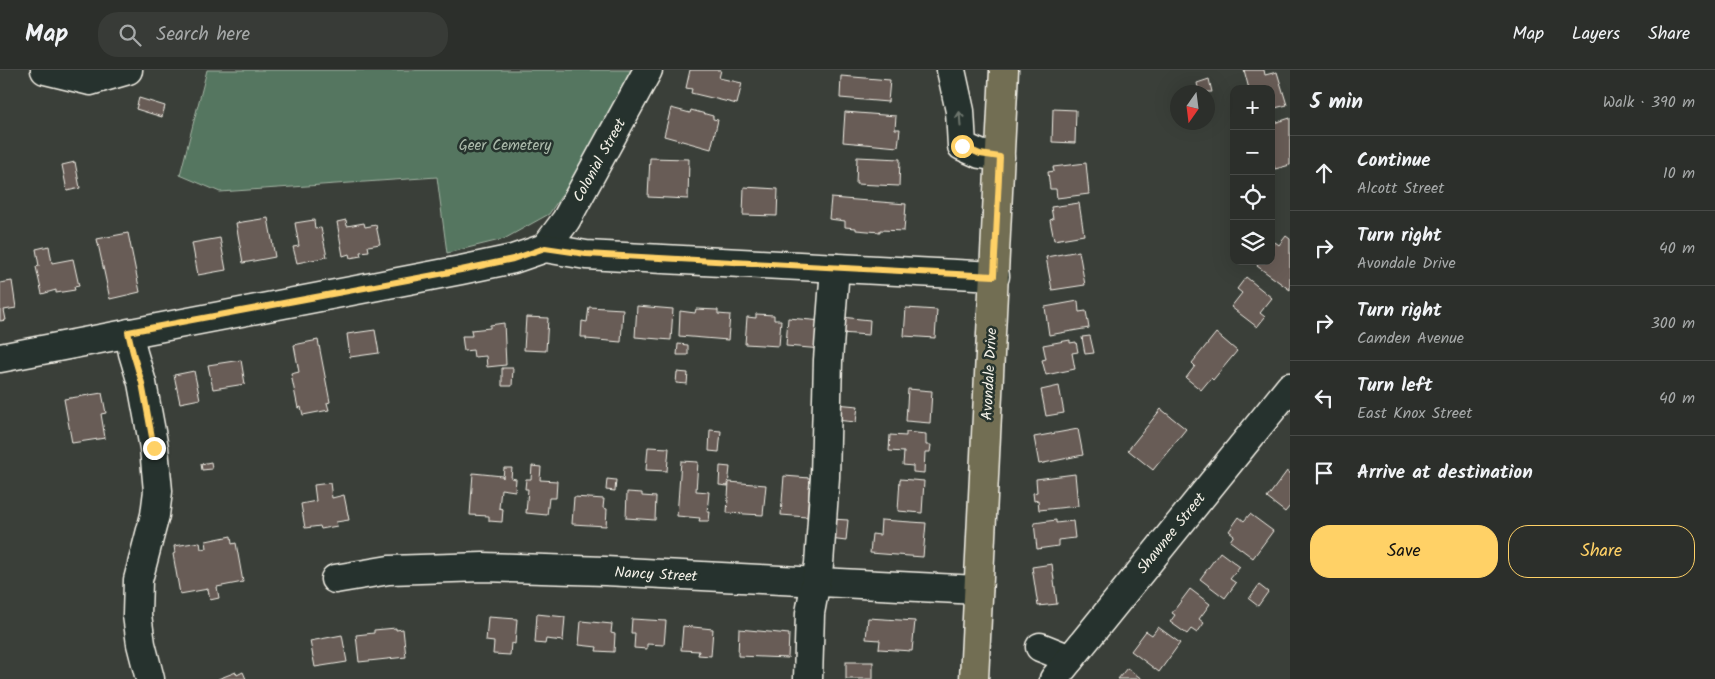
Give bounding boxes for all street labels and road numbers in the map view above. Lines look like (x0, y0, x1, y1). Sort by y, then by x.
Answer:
street label: Colonial Street (567, 114, 633, 207)
street label: Avondale Drive (976, 327, 1004, 421)
street label: Shawnee Street (1131, 488, 1212, 580)
street label: Nancy Street (614, 561, 698, 589)

